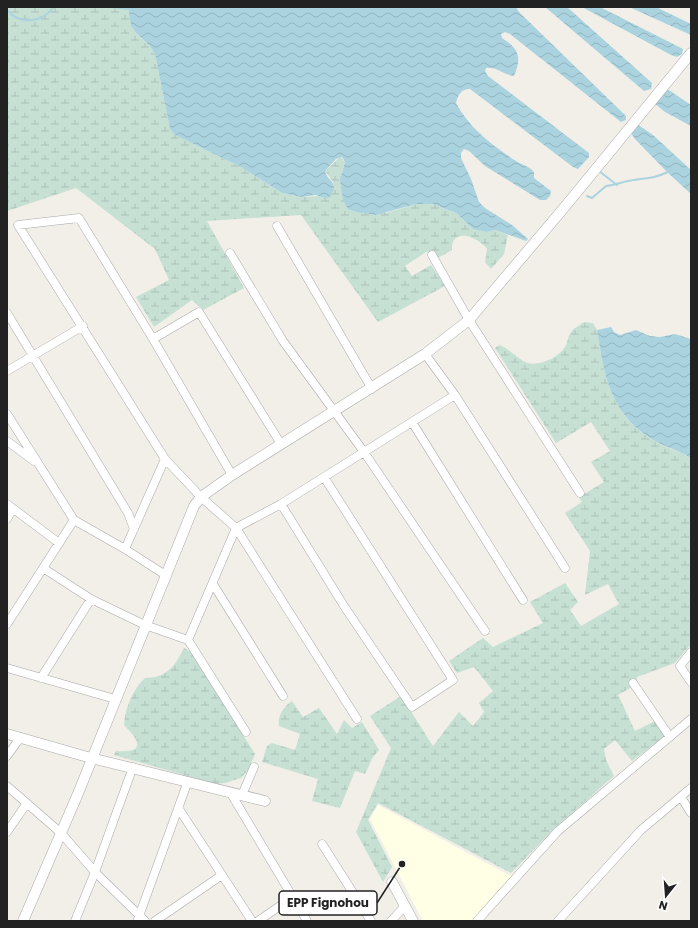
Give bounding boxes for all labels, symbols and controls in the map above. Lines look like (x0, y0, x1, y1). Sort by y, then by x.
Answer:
north arrow (646, 876, 686, 916)
callout: EPP Fignohou (279, 891, 377, 915)
text: EPP Fignohou (287, 894, 369, 911)
text: N (657, 897, 669, 914)

